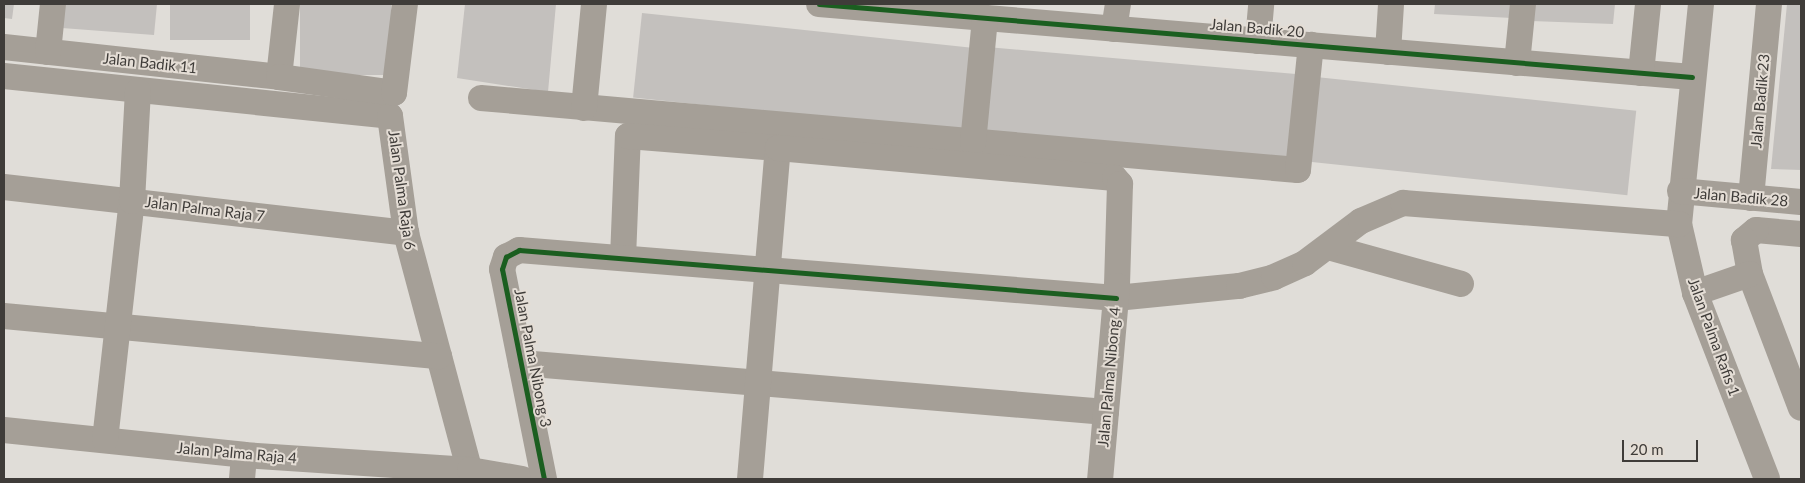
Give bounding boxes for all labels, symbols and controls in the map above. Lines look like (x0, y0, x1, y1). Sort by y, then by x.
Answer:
street label: Jalan Badik 20 (1209, 15, 1305, 41)
street label: Jalan Badik 11 (102, 49, 198, 77)
street label: Jalan Badik 23 (1747, 53, 1773, 149)
street label: Jalan Palma Raja 6 (385, 129, 419, 251)
street label: Jalan Badik 28 (1693, 184, 1789, 210)
street label: Jalan Palma Raja 7 (144, 193, 266, 225)
street label: Jalan Palma Rafis 1 (1684, 276, 1744, 398)
street label: Jalan Palma Nibong 3 (511, 287, 555, 429)
street label: Jalan Palma Nibong 4 (1094, 306, 1124, 448)
scale bar (1625, 430, 1701, 462)
street label: Jalan Palma Raja 4 (176, 439, 298, 467)
text: 20 m (1630, 440, 1664, 458)

